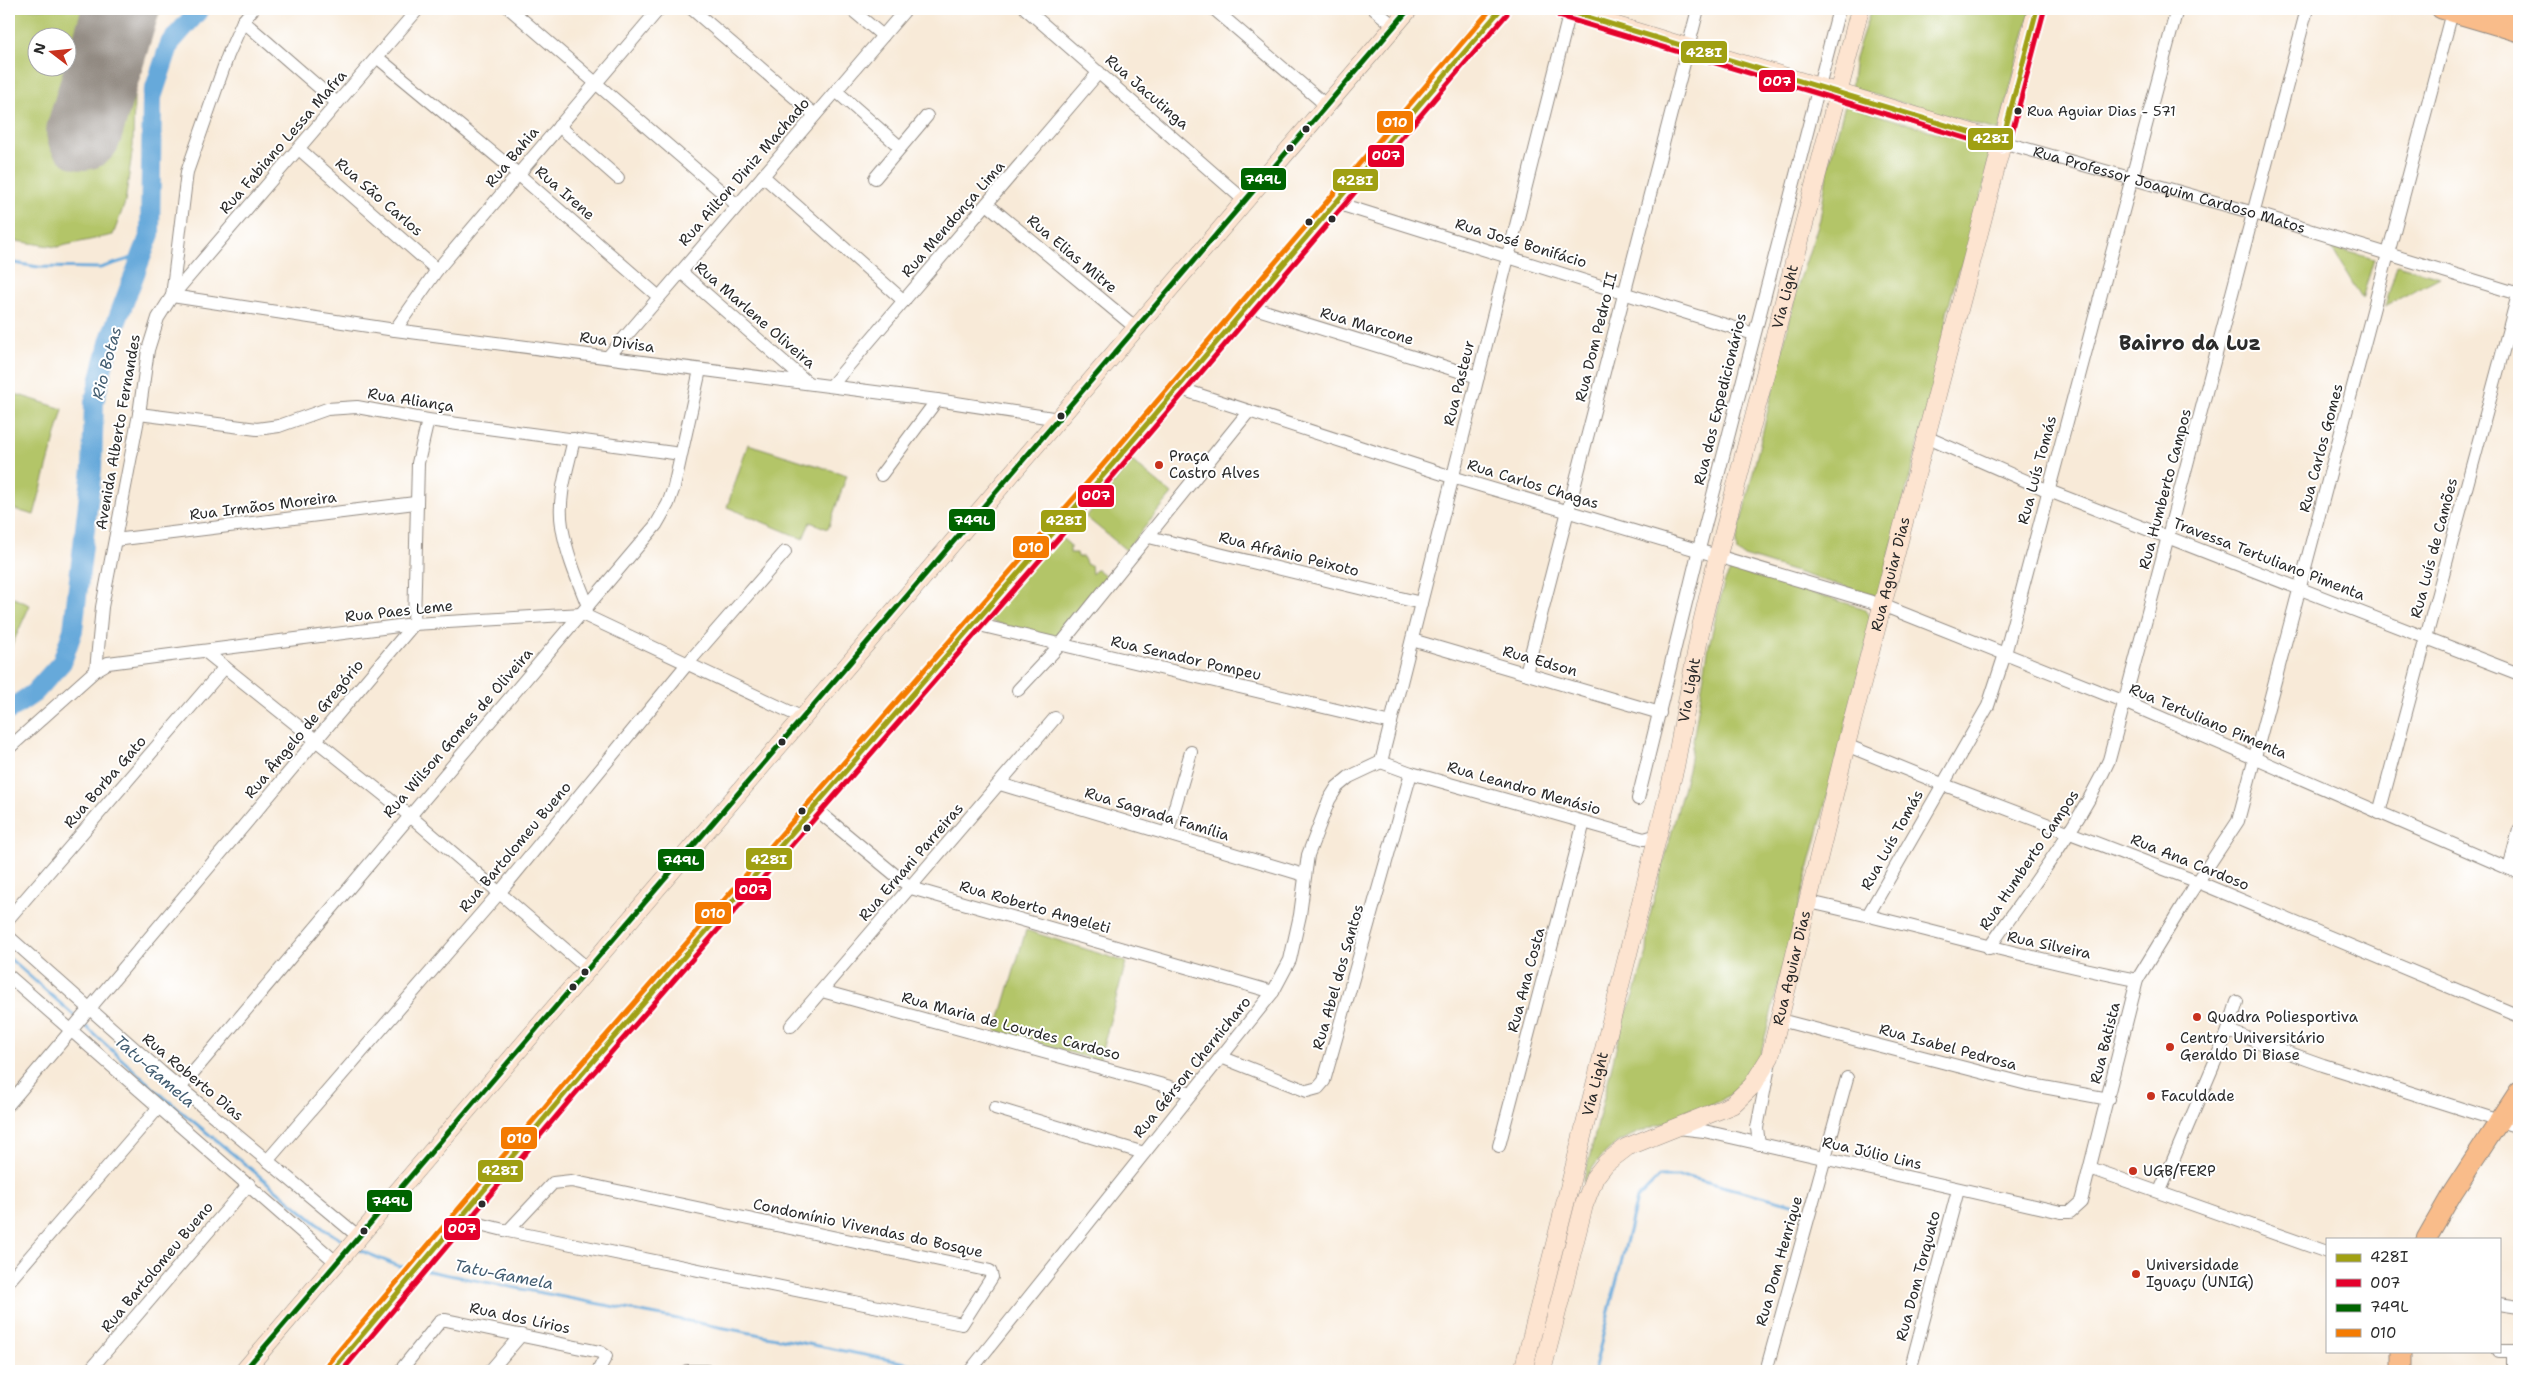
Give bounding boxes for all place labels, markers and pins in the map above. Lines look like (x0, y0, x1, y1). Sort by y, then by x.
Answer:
place label: Rua Aguiar Dias - 571 (2027, 102, 2176, 120)
marker: Rua Aguiar Dias - 571 (2013, 106, 2023, 116)
unlabelled marker (1301, 124, 1311, 134)
unlabelled marker (1285, 143, 1295, 153)
unlabelled marker (1327, 214, 1337, 224)
unlabelled marker (1304, 217, 1314, 227)
unlabelled marker (1056, 411, 1066, 421)
place label: Praça Castro Alves (1169, 446, 1260, 483)
marker: Praça Castro Alves (1153, 459, 1165, 471)
unlabelled marker (777, 737, 787, 747)
unlabelled marker (797, 806, 807, 816)
unlabelled marker (802, 823, 812, 833)
unlabelled marker (580, 967, 590, 977)
unlabelled marker (568, 982, 578, 992)
place label: Quadra Poliesportiva (2207, 1007, 2359, 1027)
marker: Quadra Poliesportiva (2191, 1011, 2203, 1023)
place label: Centro Universitário Geraldo Di Biase (2180, 1028, 2325, 1065)
marker: Centro Universitário Geraldo Di Biase (2164, 1041, 2176, 1053)
place label: Faculdade (2161, 1086, 2235, 1106)
marker: Faculdade (2145, 1090, 2157, 1102)
place label: UGB/FERP (2143, 1161, 2216, 1181)
marker: UGB/FERP (2127, 1165, 2139, 1177)
unlabelled marker (477, 1199, 487, 1209)
unlabelled marker (359, 1226, 369, 1236)
place label: Universidade Iguaçu (UNIG) (2146, 1255, 2254, 1292)
marker: Universidade Iguaçu (UNIG) (2130, 1268, 2142, 1280)

